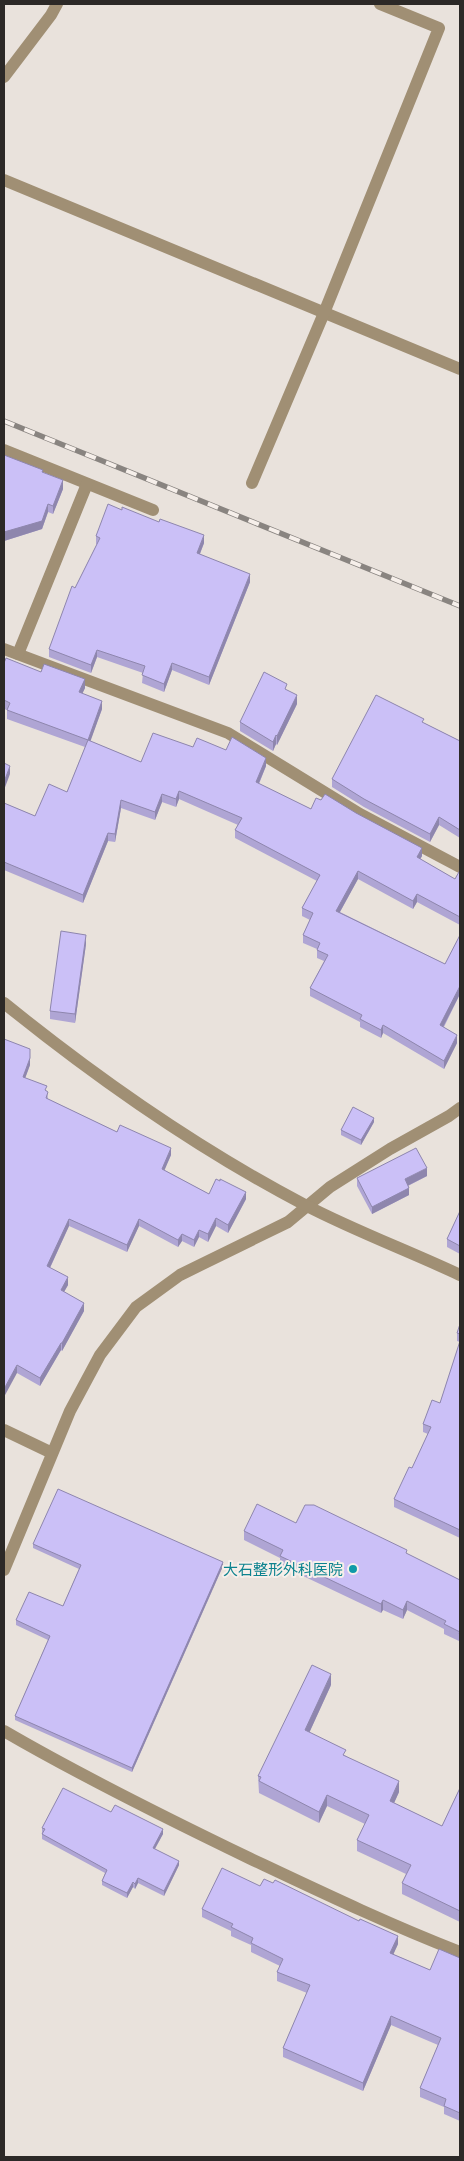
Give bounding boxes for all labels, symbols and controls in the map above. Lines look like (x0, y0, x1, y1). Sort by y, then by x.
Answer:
place label: 大石整形外科医院 (223, 1560, 343, 1579)
marker: 大石整形外科医院 (347, 1563, 359, 1575)

